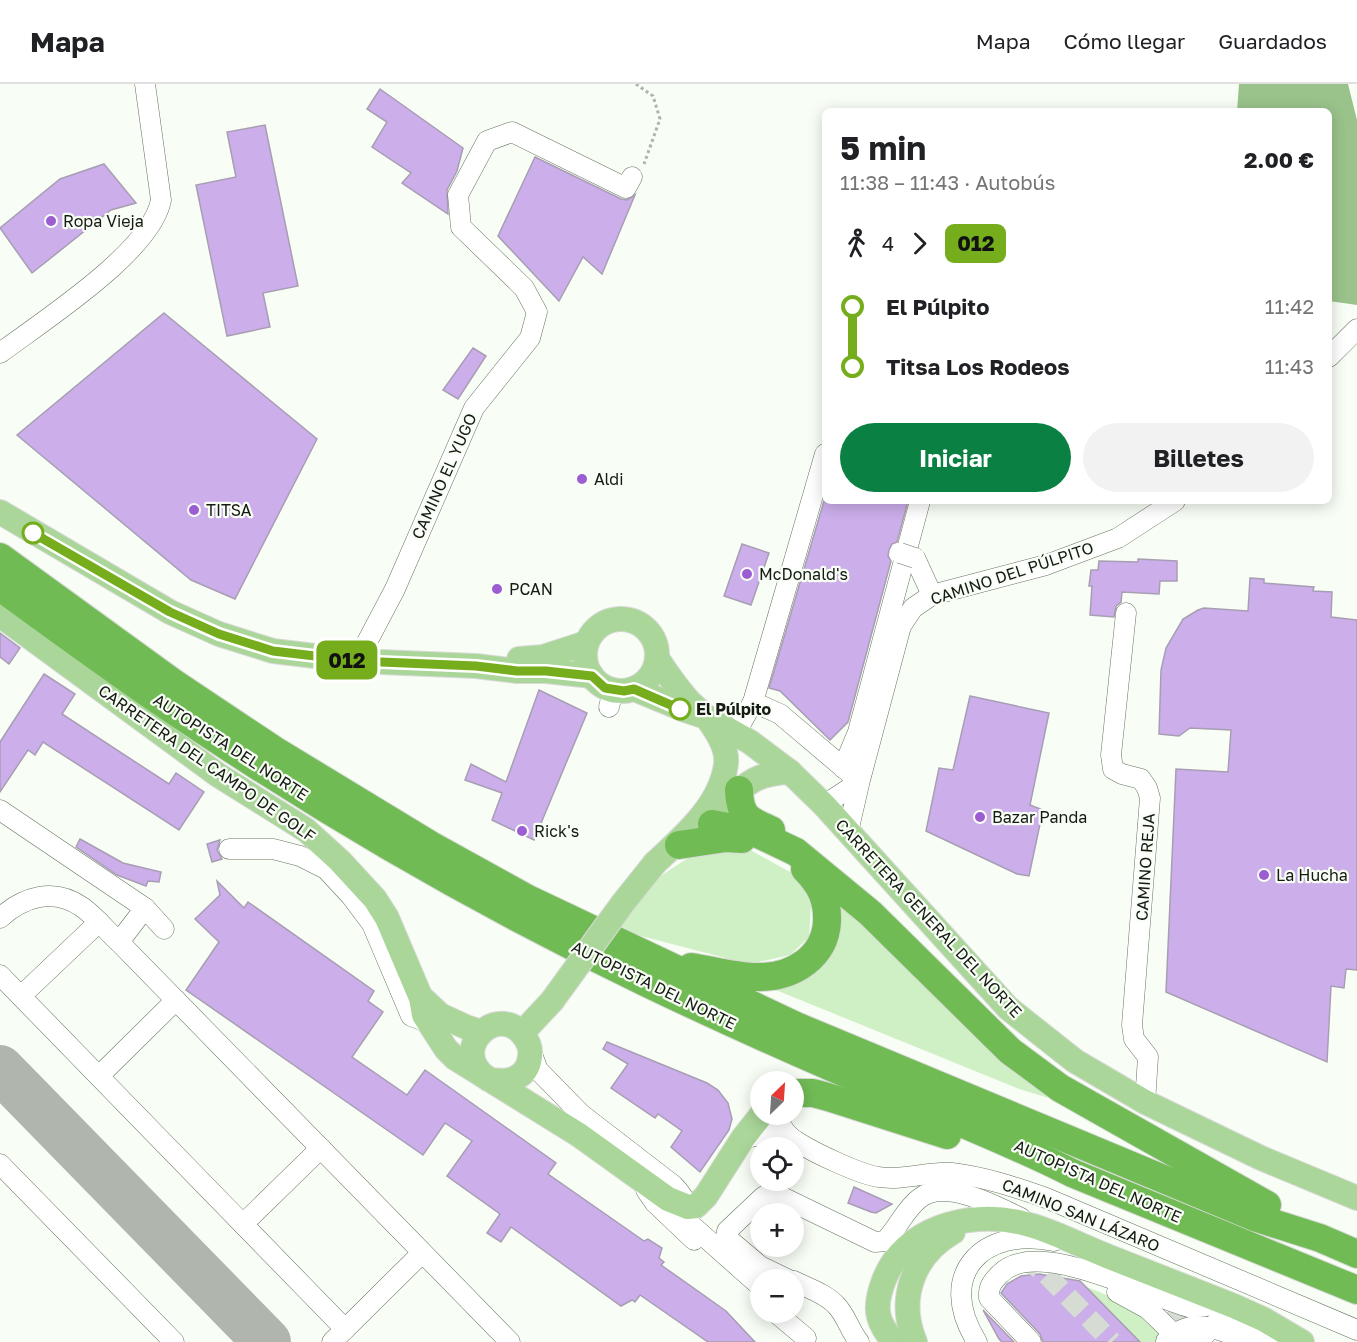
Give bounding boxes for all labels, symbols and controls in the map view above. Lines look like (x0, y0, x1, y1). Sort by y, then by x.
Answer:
text: Mapa (30, 25, 105, 58)
text: Mapa (976, 28, 1031, 54)
text: Cómo llegar (1064, 28, 1185, 54)
text: Guardados (1218, 28, 1327, 54)
text: 5 min (840, 128, 926, 167)
text: 2.00 € (1244, 146, 1314, 173)
text: 11:38 – 11:43 · Autobús (840, 170, 1055, 194)
place label: Ropa Vieja (63, 211, 144, 231)
marker: Ropa Vieja (44, 214, 58, 228)
icon: walk (840, 227, 873, 260)
icon: forward (903, 227, 936, 260)
text: 012 (957, 230, 994, 256)
text: 4 (882, 231, 894, 255)
text: El Púlpito (886, 293, 989, 320)
text: 11:42 (1265, 294, 1314, 318)
text: Titsa Los Rodeos (886, 353, 1069, 380)
text: 11:43 (1265, 354, 1314, 378)
street label: CAMINO EL YUGO (407, 410, 481, 542)
button: Iniciar (840, 423, 1071, 492)
button: Billetes (1083, 423, 1314, 492)
place label: Aldi (594, 469, 624, 489)
marker: Aldi (575, 472, 589, 486)
place label: TITSA (206, 500, 252, 520)
marker: TITSA (187, 503, 201, 517)
unlabelled marker (22, 522, 44, 544)
street label: CAMINO DEL PÚLPITO (928, 537, 1096, 609)
place label: McDonald's (759, 564, 848, 584)
marker: McDonald's (740, 567, 754, 581)
place label: PCAN (509, 579, 553, 599)
marker: PCAN (490, 582, 504, 596)
line badge: 012 (312, 640, 382, 680)
text: 012 (328, 647, 366, 673)
street label: CARRETERA DEL CAMPO DE GOLF (95, 680, 319, 846)
street label: AUTOPISTA DEL NORTE (150, 689, 312, 805)
marker: El Púlpito (669, 698, 691, 720)
place label: El Púlpito (696, 699, 772, 719)
place label: Bazar Panda (992, 807, 1087, 827)
marker: Bazar Panda (973, 810, 987, 824)
street label: CAMINO REJA (1131, 812, 1159, 921)
street label: CARRETERA GENERAL DEL NORTE (832, 814, 1026, 1022)
place label: Rick's (534, 821, 579, 841)
marker: Rick's (515, 824, 529, 838)
place label: La Hucha (1276, 865, 1348, 885)
marker: La Hucha (1257, 868, 1271, 882)
street label: AUTOPISTA DEL NORTE (568, 936, 740, 1034)
north arrow (750, 1071, 804, 1125)
map controls (750, 1071, 804, 1323)
street label: AUTOPISTA DEL NORTE (1011, 1135, 1185, 1227)
button: locate (750, 1137, 804, 1191)
street label: CAMINO SAN LÁZARO (999, 1174, 1163, 1256)
button: + (750, 1203, 804, 1257)
button: − (750, 1269, 804, 1323)

